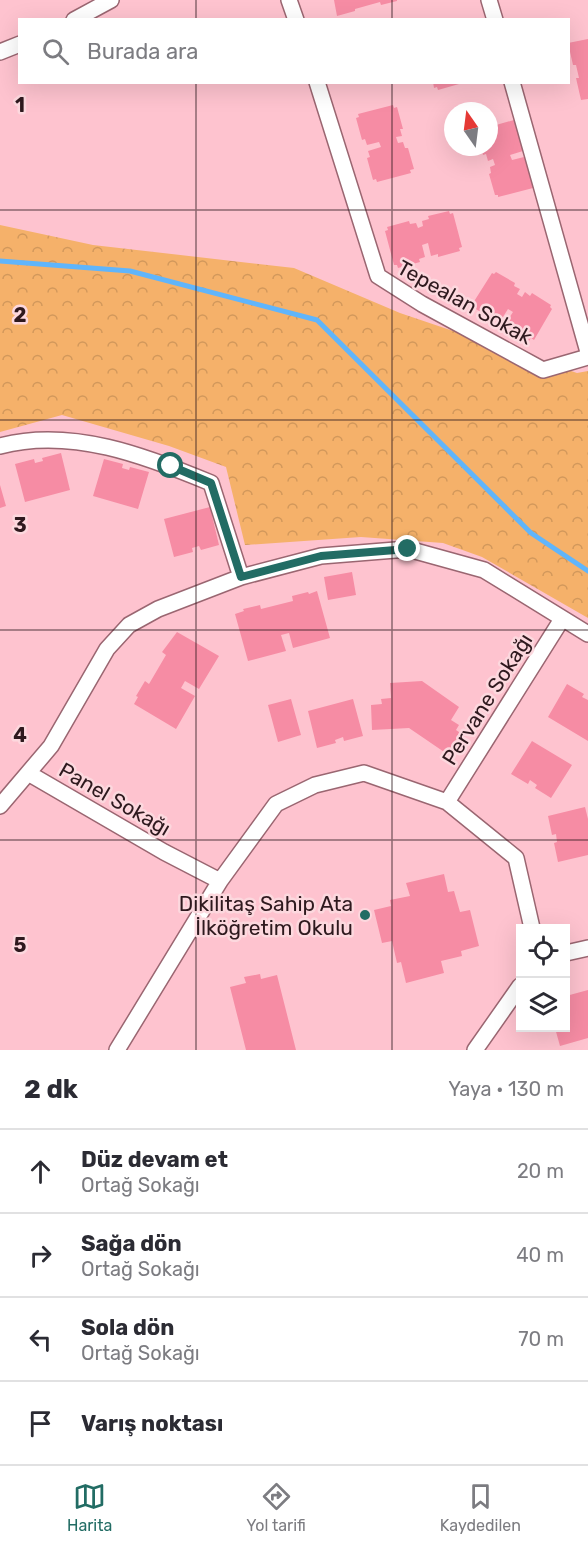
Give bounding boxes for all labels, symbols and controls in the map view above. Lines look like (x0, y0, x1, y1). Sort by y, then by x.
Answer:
search box (18, 18, 570, 84)
icon: search (39, 35, 72, 68)
text: Burada ara (87, 38, 198, 65)
text: 1 (15, 93, 25, 117)
north arrow (444, 102, 498, 156)
street label: Tepealan Sokak (393, 255, 537, 349)
text: 2 (14, 303, 27, 327)
route start (157, 452, 183, 478)
text: 3 (13, 513, 27, 537)
route end (394, 535, 420, 561)
street label: Pervane Sokağı (437, 629, 537, 769)
text: 4 (13, 723, 27, 747)
street label: Panel Sokağı (55, 757, 175, 841)
place label: Dikilitaş Sahip Ata İlköğretim Okulu (179, 891, 353, 940)
marker: Dikilitaş Sahip Ata İlköğretim Okulu (358, 908, 372, 922)
map controls (516, 924, 570, 1032)
button: locate (516, 924, 570, 978)
text: 5 (14, 933, 27, 957)
button: layers (516, 978, 570, 1032)
text: 2 dk (24, 1074, 78, 1105)
text: Yaya · 130 m (448, 1077, 564, 1101)
text: Düz devam et (81, 1146, 228, 1173)
icon: ahead (24, 1155, 57, 1188)
text: 20 m (517, 1159, 564, 1183)
text: Ortağ Sokağı (81, 1173, 200, 1197)
text: Sağa dön (81, 1230, 182, 1257)
icon: right (24, 1239, 57, 1272)
text: 40 m (516, 1243, 564, 1267)
text: Ortağ Sokağı (81, 1257, 200, 1281)
text: Sola dön (81, 1314, 174, 1341)
icon: left (24, 1323, 57, 1356)
text: 70 m (518, 1327, 564, 1351)
text: Ortağ Sokağı (81, 1341, 200, 1365)
icon: arrive (24, 1407, 57, 1440)
text: Varış noktası (81, 1410, 223, 1437)
tab: Harita (67, 1480, 112, 1535)
tab: Yol tarifi (246, 1480, 306, 1535)
tab: Kaydedilen (440, 1480, 521, 1535)

